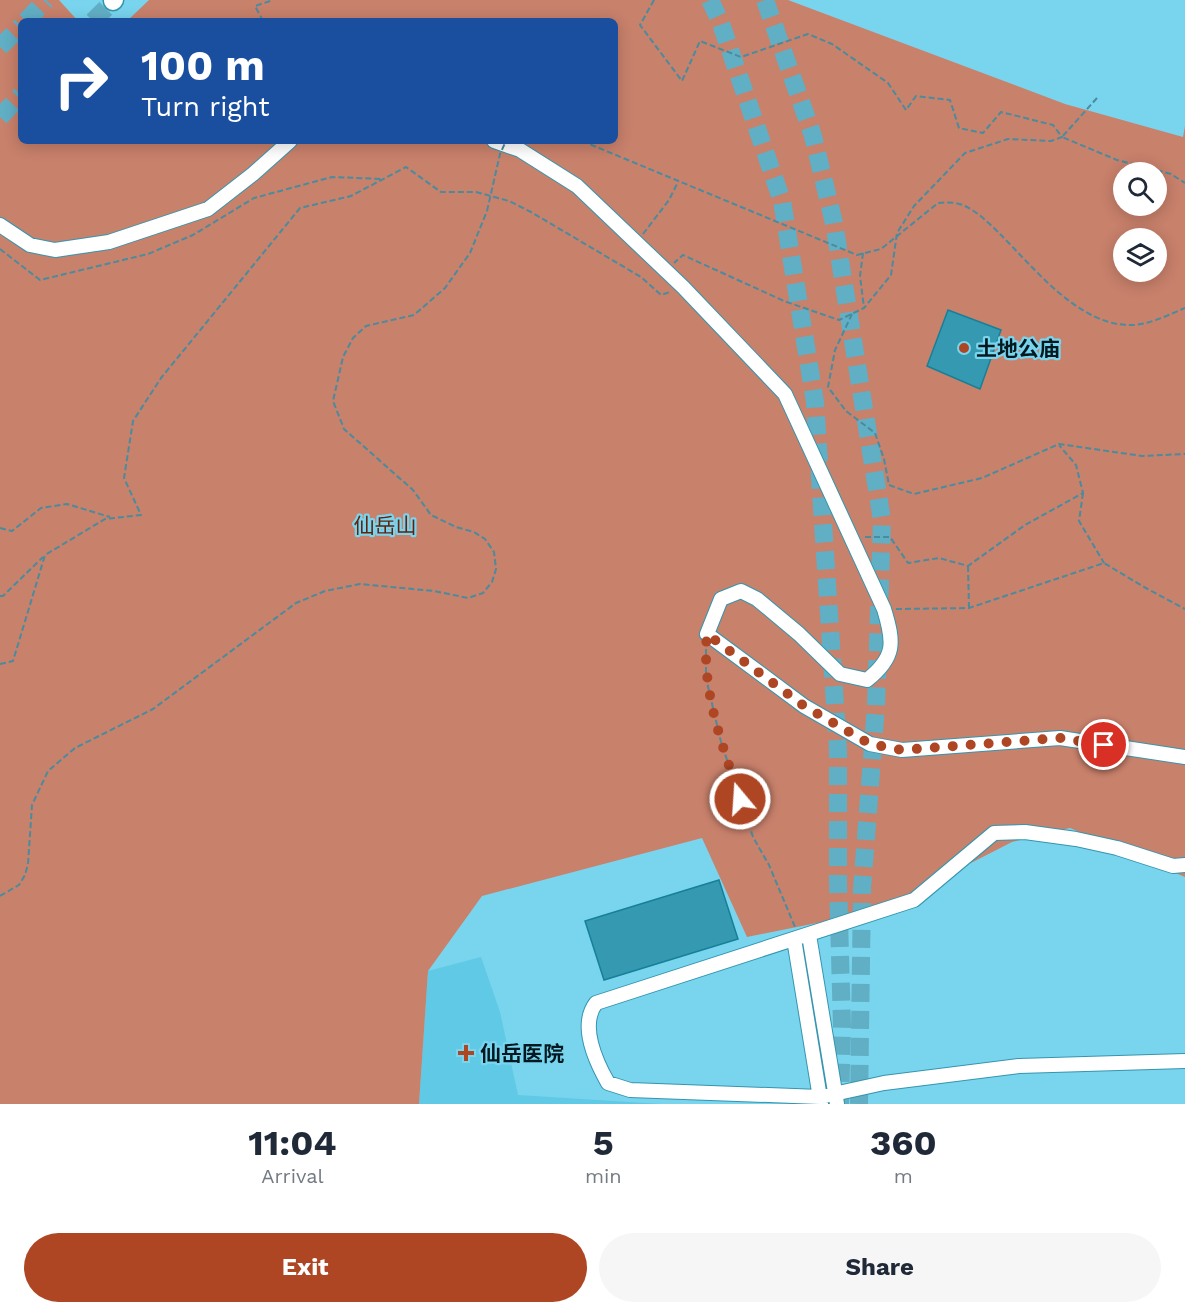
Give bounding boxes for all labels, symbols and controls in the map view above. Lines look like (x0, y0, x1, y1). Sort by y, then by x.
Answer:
text: 100 m (141, 41, 265, 90)
icon: right (42, 42, 120, 120)
text: Turn right (141, 91, 270, 123)
map controls (1113, 162, 1167, 282)
button: search (1113, 162, 1167, 216)
button: layers (1113, 228, 1167, 282)
place label: 土地公庙 (976, 336, 1060, 361)
marker: 土地公庙 (957, 341, 971, 355)
park label: 仙岳山 (354, 513, 417, 538)
pin (1078, 719, 1129, 770)
icon: arrive (1087, 728, 1120, 761)
position arrow (708, 767, 772, 831)
place label: 仙岳医院 (480, 1041, 564, 1066)
marker: 仙岳医院 (457, 1044, 475, 1062)
text: 11:04 (248, 1122, 337, 1164)
text: 5 (593, 1122, 614, 1164)
text: 360 (870, 1122, 937, 1164)
text: Arrival (261, 1164, 324, 1188)
text: min (585, 1164, 622, 1188)
text: m (894, 1164, 913, 1188)
button: Exit (24, 1233, 587, 1302)
button: Share (599, 1233, 1161, 1302)

